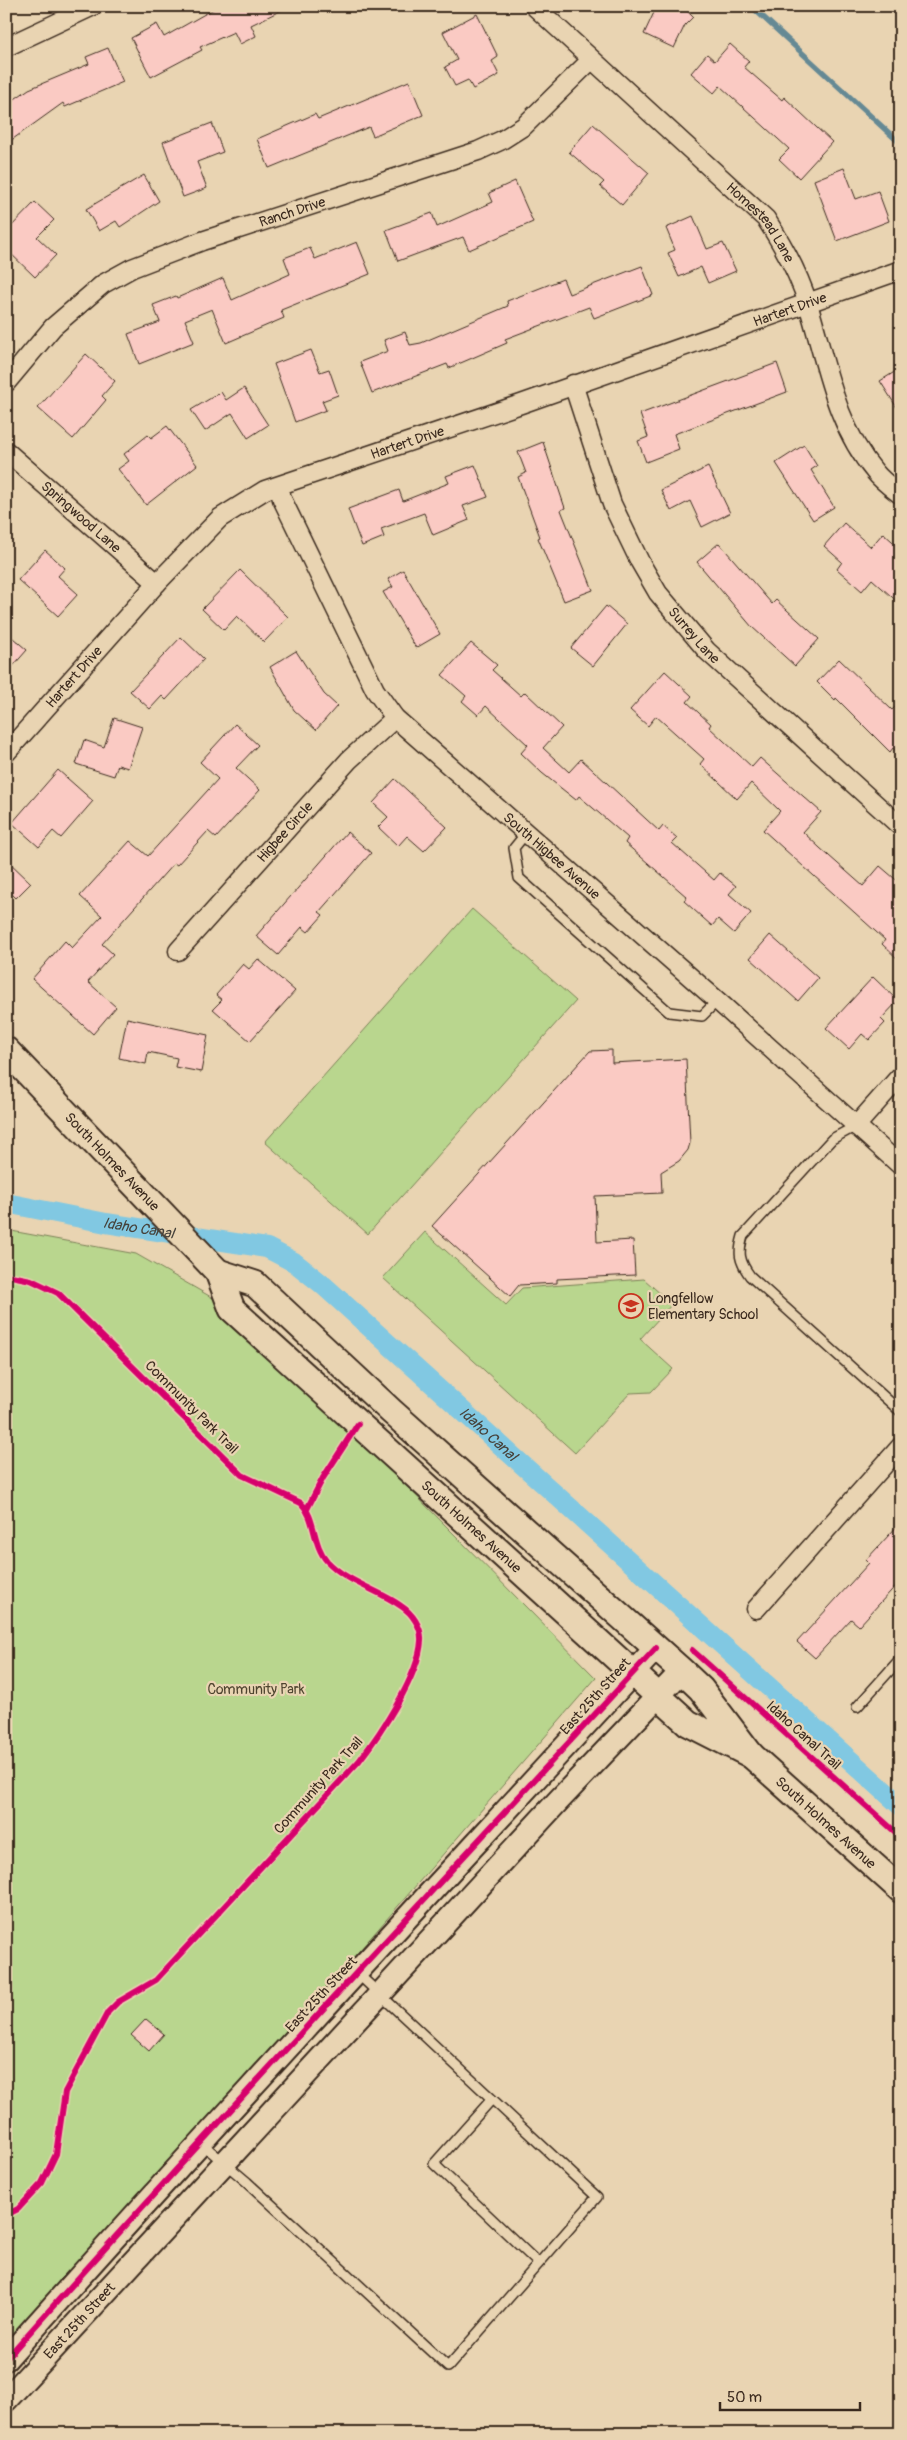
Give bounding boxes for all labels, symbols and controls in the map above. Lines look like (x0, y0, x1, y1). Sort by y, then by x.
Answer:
street label: Homestead Lane (723, 179, 798, 265)
street label: Ranch Drive (257, 193, 328, 231)
street label: Hartert Drive (751, 289, 829, 330)
street label: Hartert Drive (368, 422, 447, 463)
street label: Springwood Lane (38, 478, 124, 557)
street label: Surrey Lane (664, 604, 723, 667)
street label: Hartert Drive (42, 643, 106, 711)
street label: Higbee Circle (254, 798, 317, 866)
street label: South Higbee Avenue (500, 809, 604, 903)
street label: South Holmes Avenue (61, 1109, 163, 1214)
water label: Idaho Canal (101, 1214, 177, 1244)
place label: Longfellow Elementary School (648, 1290, 759, 1323)
school or university icon: Longfellow Elementary School (618, 1293, 644, 1319)
street label: Community Park Trail (141, 1357, 242, 1458)
water label: Idaho Canal (455, 1403, 522, 1467)
street label: South Holmes Avenue (417, 1477, 525, 1577)
street label: East 25th Street (556, 1654, 634, 1738)
park label: Community Park (207, 1681, 305, 1698)
street label: Idaho Canal Trail (763, 1697, 845, 1773)
street label: Community Park Trail (270, 1733, 366, 1837)
street label: South Holmes Avenue (772, 1773, 879, 1873)
street label: East 25th Street (282, 1953, 361, 2036)
street label: East 25th Street (40, 2279, 119, 2363)
scale bar (720, 2380, 860, 2412)
text: 50 m (727, 2388, 762, 2407)

